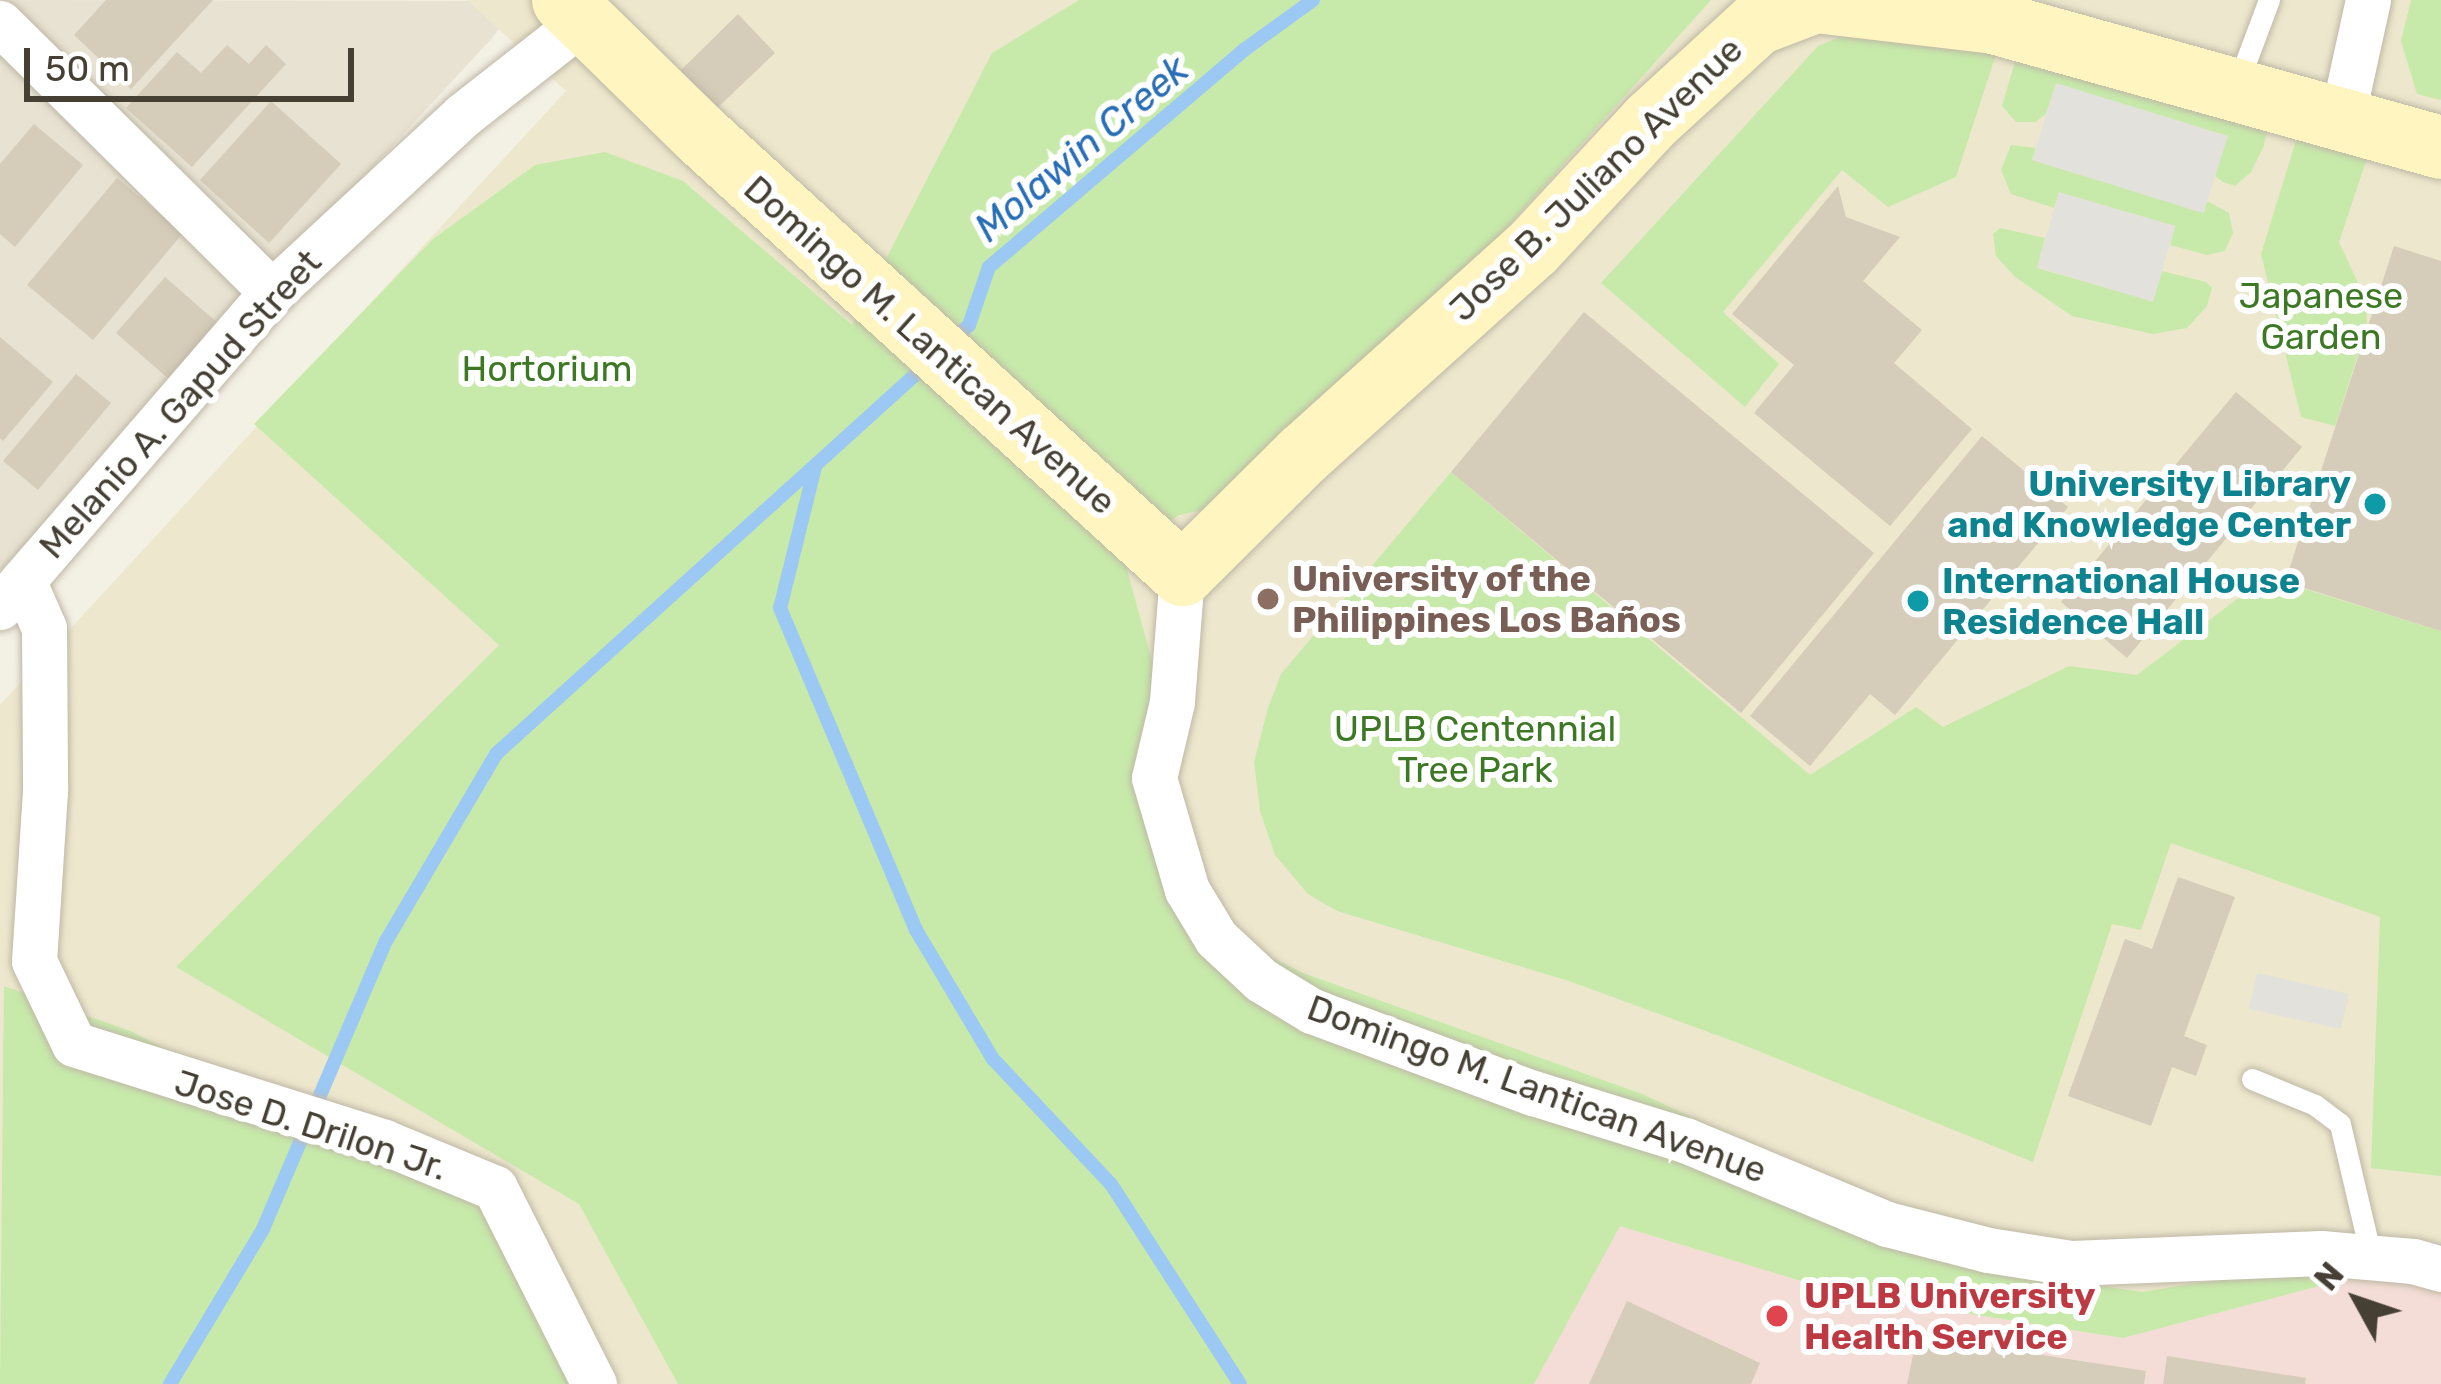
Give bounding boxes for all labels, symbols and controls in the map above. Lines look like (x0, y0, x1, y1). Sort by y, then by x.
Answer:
scale bar (30, 24, 360, 98)
street label: Jose B. Juliano Avenue (1440, 27, 1752, 331)
water label: Molawin Creek (966, 46, 1198, 252)
text: 50 m (45, 47, 130, 90)
street label: Domingo M. Lantican Avenue (735, 166, 1125, 524)
street label: Melanio A. Gapud Street (30, 240, 330, 568)
park label: Japanese Garden (2239, 273, 2403, 358)
park label: Hortorium (462, 347, 632, 391)
place label: University Library and Knowledge Center (1947, 461, 2351, 546)
marker: University Library and Knowledge Center (2362, 491, 2388, 517)
place label: University of the Philippines Los Baños (1292, 556, 1681, 641)
place label: International House Residence Hall (1942, 558, 2300, 643)
marker: University of the Philippines Los Baños (1255, 586, 1281, 612)
marker: International House Residence Hall (1905, 588, 1931, 614)
park label: UPLB Centennial Tree Park (1334, 706, 1616, 791)
street label: Domingo M. Lantican Avenue (1301, 986, 1773, 1192)
street label: Jose D. Drilon Jr. (169, 1061, 453, 1189)
north arrow (2297, 1240, 2417, 1360)
text: N (2306, 1255, 2352, 1298)
place label: UPLB University Health Service (1804, 1273, 2095, 1358)
marker: UPLB University Health Service (1761, 1300, 1793, 1332)

